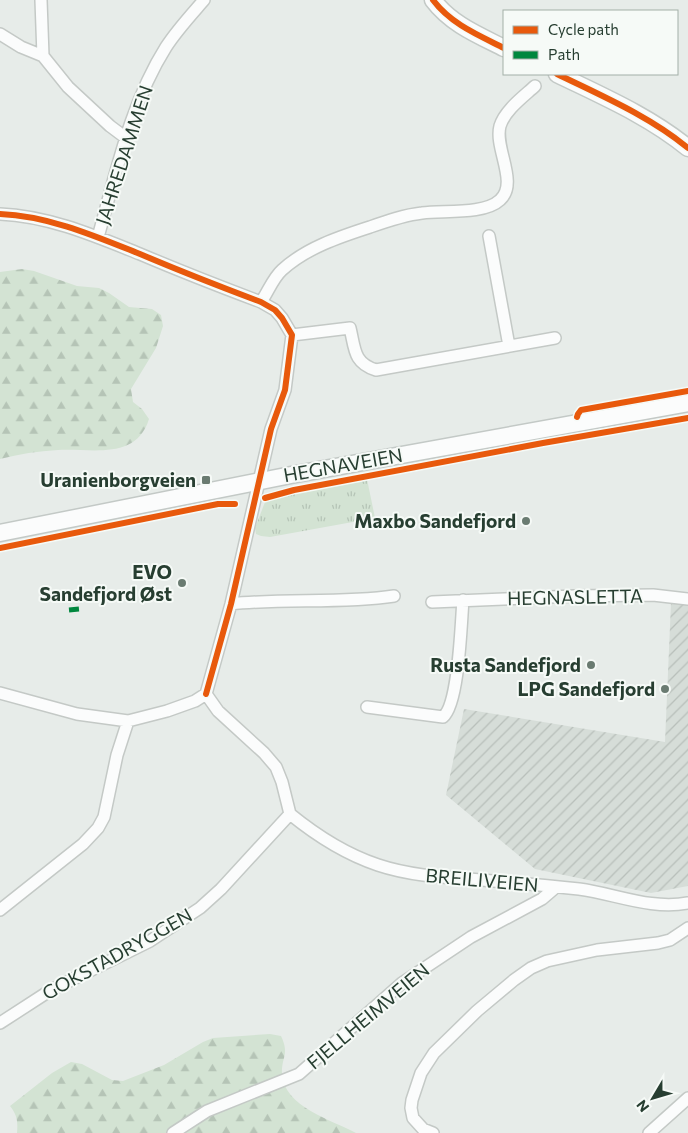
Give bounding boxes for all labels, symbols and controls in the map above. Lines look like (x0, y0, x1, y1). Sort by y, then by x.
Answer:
legend (503, 10, 678, 75)
text: Cycle path (548, 20, 619, 38)
text: Path (548, 45, 580, 63)
street label: JAHREDAMMEN (90, 82, 157, 228)
street label: HEGNAVEIEN (281, 443, 404, 486)
place label: Uranienborgveien (40, 468, 196, 491)
marker: Uranienborgveien (200, 474, 212, 486)
place label: Maxbo Sandefjord (354, 509, 516, 532)
marker: Maxbo Sandefjord (520, 515, 532, 527)
place label: EVO Sandefjord Øst (40, 560, 172, 605)
marker: EVO Sandefjord Øst (176, 577, 188, 589)
street label: HEGNASLETTA (507, 584, 643, 609)
place label: Rusta Sandefjord (430, 653, 581, 676)
marker: Rusta Sandefjord (585, 659, 597, 671)
place label: LPG Sandefjord (518, 677, 655, 700)
marker: LPG Sandefjord (659, 683, 671, 695)
street label: BREILIVEIEN (425, 863, 539, 896)
street label: GOKSTADRYGGEN (38, 903, 196, 1004)
street label: FJELLHEIMVEIEN (302, 958, 434, 1074)
north arrow (628, 1073, 678, 1123)
text: N (632, 1097, 652, 1116)

